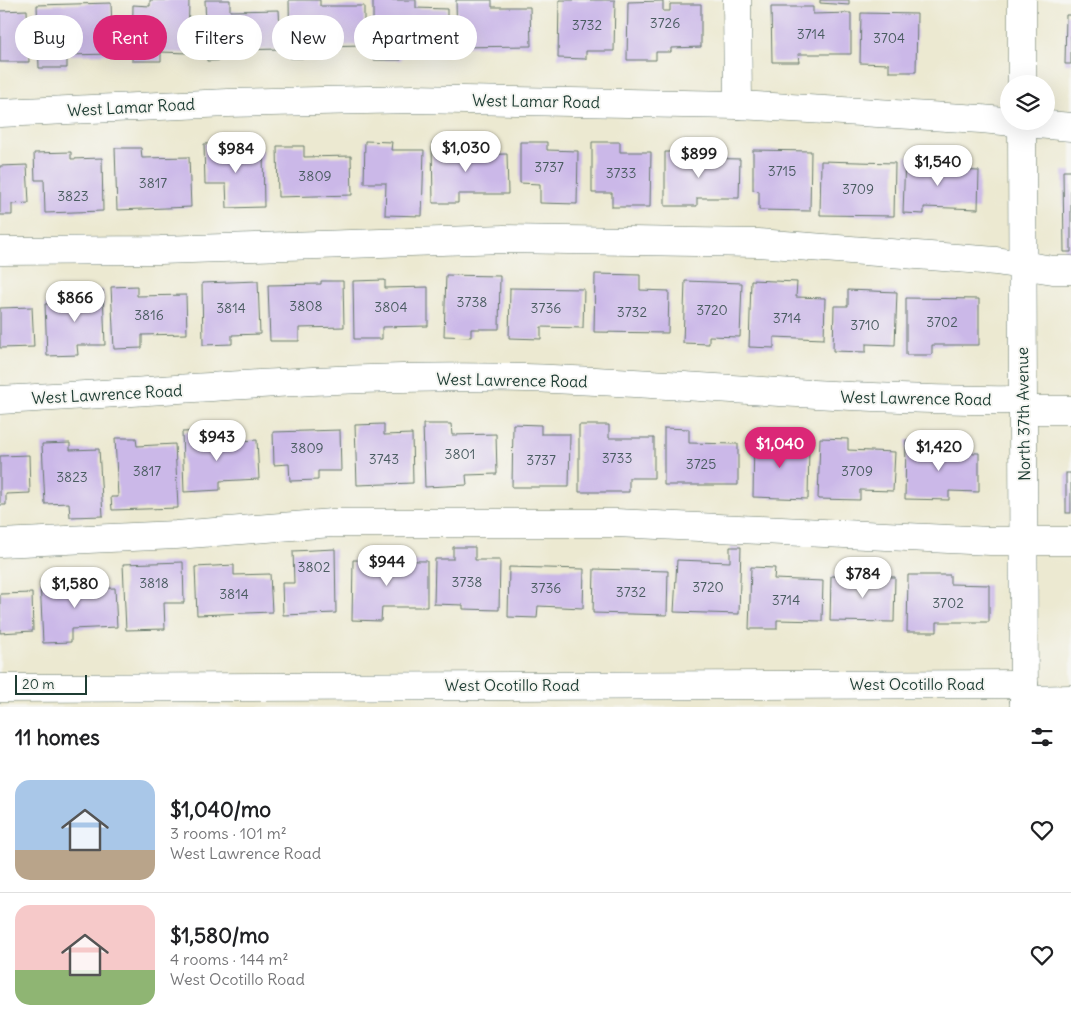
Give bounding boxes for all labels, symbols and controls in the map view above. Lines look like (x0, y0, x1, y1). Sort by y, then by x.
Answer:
house number: 3726 (650, 14, 680, 32)
chip: Buy (15, 15, 83, 60)
chip: Rent (93, 15, 167, 60)
chip: Filters (177, 15, 262, 60)
chip: New (272, 15, 344, 60)
chip: Apartment (354, 15, 477, 60)
house number: 3732 (572, 16, 603, 34)
house number: 3714 (797, 25, 825, 43)
house number: 3704 (873, 29, 905, 47)
map controls (1000, 75, 1055, 130)
button: layers (1000, 75, 1055, 130)
street label: West Lamar Road (472, 90, 600, 112)
street label: West Lamar Road (67, 94, 195, 120)
pin: $1,030 (425, 130, 507, 173)
pin: $984 (206, 132, 266, 174)
pin: $899 (669, 136, 729, 179)
text: $1,030 (442, 137, 490, 157)
text: $984 (218, 138, 254, 158)
text: $899 (681, 143, 717, 163)
pin: $1,540 (897, 144, 979, 187)
text: $1,540 (914, 151, 962, 171)
house number: 3737 (534, 158, 564, 176)
house number: 3715 (768, 162, 796, 180)
house number: 3733 (606, 164, 636, 182)
house number: 3809 (298, 167, 332, 185)
house number: 3817 (139, 174, 167, 192)
house number: 3709 (842, 180, 874, 198)
house number: 3823 (57, 187, 89, 205)
pin: $866 (45, 280, 105, 323)
text: $866 (57, 287, 93, 307)
house number: 3738 (457, 293, 487, 311)
house number: 3808 (289, 297, 323, 315)
house number: 3804 (374, 298, 408, 316)
house number: 3814 (216, 299, 246, 317)
house number: 3736 (531, 299, 561, 317)
house number: 3720 (696, 301, 728, 319)
house number: 3732 (617, 303, 648, 321)
house number: 3816 (134, 306, 164, 324)
house number: 3714 (773, 309, 801, 327)
house number: 3702 (926, 313, 958, 331)
house number: 3710 (850, 316, 880, 334)
street label: North 37th Avenue (1012, 347, 1034, 481)
street label: West Lawrence Road (436, 369, 588, 391)
street label: West Lawrence Road (31, 380, 183, 408)
street label: West Lawrence Road (840, 387, 992, 409)
pin: $943 (187, 420, 247, 462)
text: $943 (199, 426, 235, 446)
pin: $1,040 (739, 426, 821, 469)
pin: $1,420 (898, 430, 980, 472)
text: $1,040 (756, 433, 804, 453)
text: $1,420 (916, 436, 962, 456)
house number: 3809 (290, 439, 324, 457)
house number: 3801 (445, 445, 475, 463)
house number: 3733 (602, 449, 632, 467)
house number: 3743 (369, 450, 399, 468)
house number: 3737 (526, 451, 556, 469)
house number: 3725 (686, 455, 716, 473)
house number: 3817 (133, 462, 161, 480)
house number: 3709 (841, 462, 873, 480)
house number: 3823 (56, 468, 88, 486)
pin: $944 (357, 544, 417, 587)
text: $944 (369, 551, 405, 571)
pin: $784 (833, 556, 893, 599)
house number: 3802 (298, 558, 331, 576)
text: $784 (845, 563, 881, 583)
pin: $1,580 (34, 566, 116, 609)
text: $1,580 (51, 573, 99, 593)
house number: 3738 (452, 573, 482, 591)
house number: 3818 (139, 574, 169, 592)
house number: 3720 (692, 578, 724, 596)
house number: 3736 (531, 579, 561, 597)
house number: 3732 (616, 583, 647, 601)
house number: 3814 (219, 585, 249, 603)
house number: 3714 (772, 591, 800, 609)
house number: 3702 (932, 594, 964, 612)
scale bar (15, 672, 88, 695)
street label: West Ocotillo Road (850, 674, 984, 694)
text: 20 m (22, 675, 55, 693)
street label: West Ocotillo Road (445, 675, 579, 695)
icon: filters (1028, 723, 1056, 751)
text: 11 homes (15, 724, 100, 751)
text: $1,040/mo (170, 796, 271, 823)
icon: home (55, 800, 115, 860)
icon: heart (1028, 816, 1056, 844)
text: 3 rooms · 101 m² (170, 823, 287, 843)
text: West Lawrence Road (170, 843, 321, 863)
text: $1,580/mo (170, 922, 269, 949)
icon: home (55, 925, 115, 985)
icon: heart (1028, 941, 1056, 969)
text: 4 rooms · 144 m² (170, 949, 289, 969)
text: West Ocotillo Road (170, 969, 305, 989)

